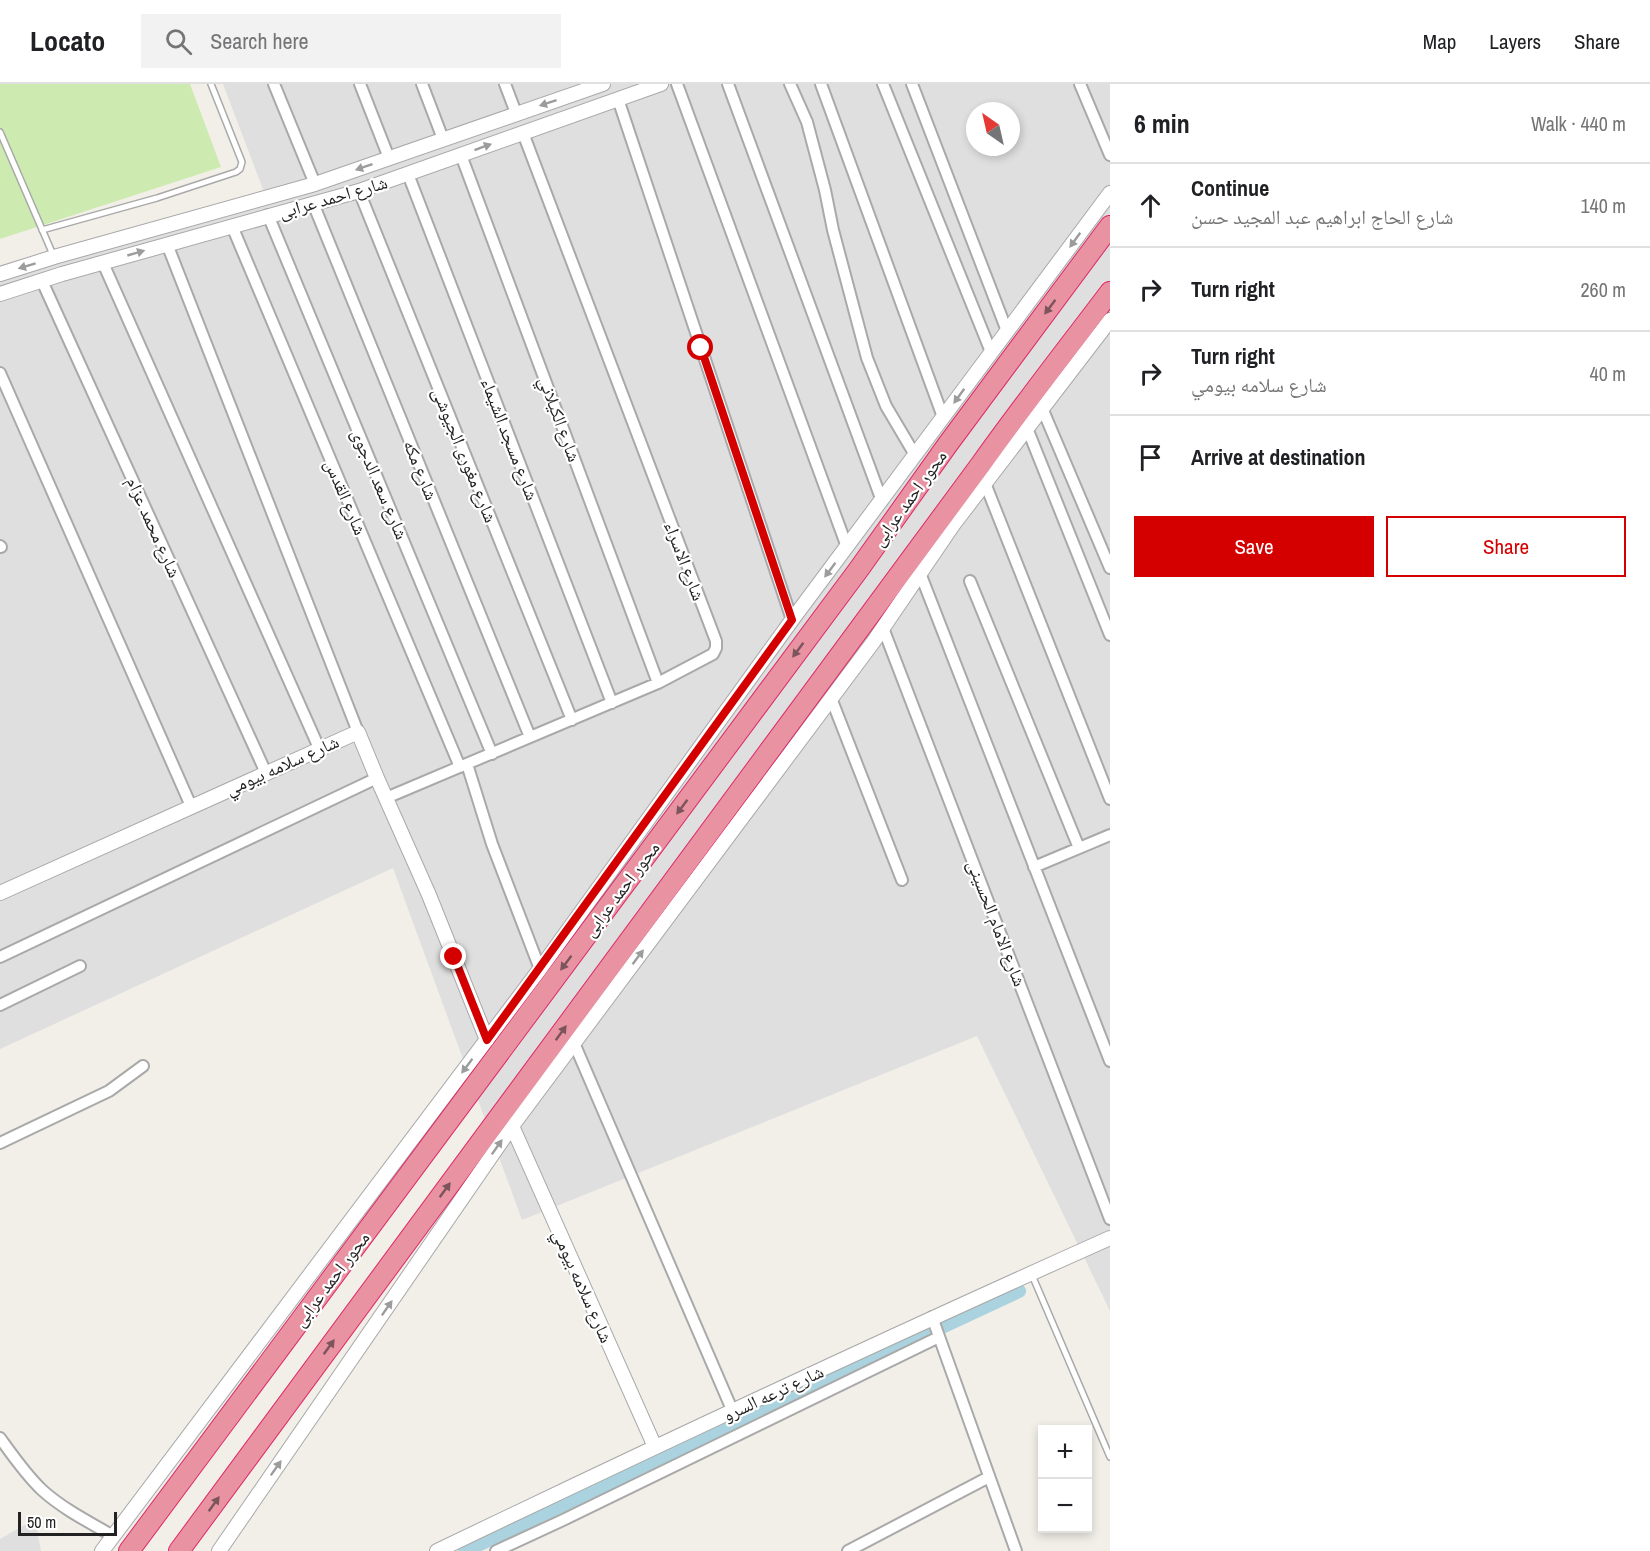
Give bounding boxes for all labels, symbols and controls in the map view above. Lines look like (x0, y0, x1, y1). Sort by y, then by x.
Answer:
search box (141, 14, 561, 68)
text: Locato (30, 22, 105, 60)
icon: search (162, 25, 195, 58)
text: Search here (210, 26, 309, 56)
text: Map (1423, 27, 1456, 56)
text: Layers (1489, 27, 1541, 56)
text: Share (1574, 27, 1620, 56)
one-way arrow (539, 99, 557, 108)
north arrow (966, 102, 1020, 156)
text: 6 min (1134, 106, 1190, 141)
text: Walk · 440 m (1531, 110, 1626, 137)
one-way arrow (475, 142, 493, 152)
one-way arrow (354, 163, 372, 172)
street label: شارع احمد عرابى (276, 170, 390, 224)
text: Continue (1191, 173, 1269, 203)
icon: ahead (1134, 189, 1167, 222)
text: 140 m (1580, 192, 1626, 219)
text: شارع الحاج ابراهيم عبد المجيد حسن (1191, 203, 1453, 230)
one-way arrow (1070, 232, 1082, 247)
one-way arrow (128, 248, 146, 257)
one-way arrow (18, 262, 36, 271)
icon: right (1134, 273, 1167, 306)
text: Turn right (1191, 274, 1275, 304)
text: 260 m (1580, 276, 1626, 303)
one-way arrow (1044, 298, 1056, 314)
route start (687, 334, 713, 360)
text: Turn right (1191, 341, 1275, 371)
icon: right (1134, 357, 1167, 390)
text: 40 m (1590, 360, 1626, 387)
text: شارع سلامه بيومي (1191, 371, 1327, 398)
street label: شارع الكيلاني (531, 373, 587, 466)
street label: شارع مسجد الشيماء (475, 374, 545, 504)
street label: شارع مغورى الجيوشى (426, 384, 504, 526)
one-way arrow (953, 389, 965, 404)
street label: شارع سعد الدجوى (345, 425, 415, 543)
street label: شارع مكه (398, 436, 444, 504)
icon: arrive (1134, 441, 1167, 474)
text: Arrive at destination (1191, 442, 1365, 472)
street label: محور احمد عرابى (866, 445, 952, 551)
street label: شارع القدس (319, 455, 373, 539)
street label: شارع محمد عزام (121, 473, 187, 581)
button: Save (1134, 516, 1374, 577)
button: Share (1386, 516, 1626, 577)
street label: شارع الاسراء (658, 518, 712, 604)
one-way arrow (825, 562, 837, 577)
one-way arrow (793, 643, 805, 658)
street label: شارع سلامه بيومي (221, 729, 344, 804)
one-way arrow (676, 798, 688, 814)
street label: محور احمد عرابى (577, 836, 665, 942)
street label: شارع الامام الحسينى (961, 856, 1033, 990)
route end (440, 943, 466, 969)
one-way arrow (632, 949, 644, 964)
one-way arrow (560, 955, 572, 971)
one-way arrow (555, 1026, 567, 1042)
one-way arrow (462, 1059, 474, 1074)
one-way arrow (491, 1139, 502, 1155)
one-way arrow (439, 1183, 451, 1199)
street label: شارع سلامه بيومي (544, 1225, 619, 1348)
street label: محور احمد عرابى (287, 1226, 375, 1332)
one-way arrow (381, 1300, 393, 1316)
one-way arrow (323, 1339, 336, 1355)
street label: شارع ترعه السرو (718, 1359, 828, 1427)
map controls (1038, 1425, 1092, 1533)
button: + (1038, 1425, 1092, 1479)
one-way arrow (270, 1461, 282, 1477)
button: − (1038, 1479, 1092, 1533)
one-way arrow (207, 1496, 219, 1511)
scale bar (18, 1509, 117, 1536)
text: 50 m (27, 1511, 56, 1533)

